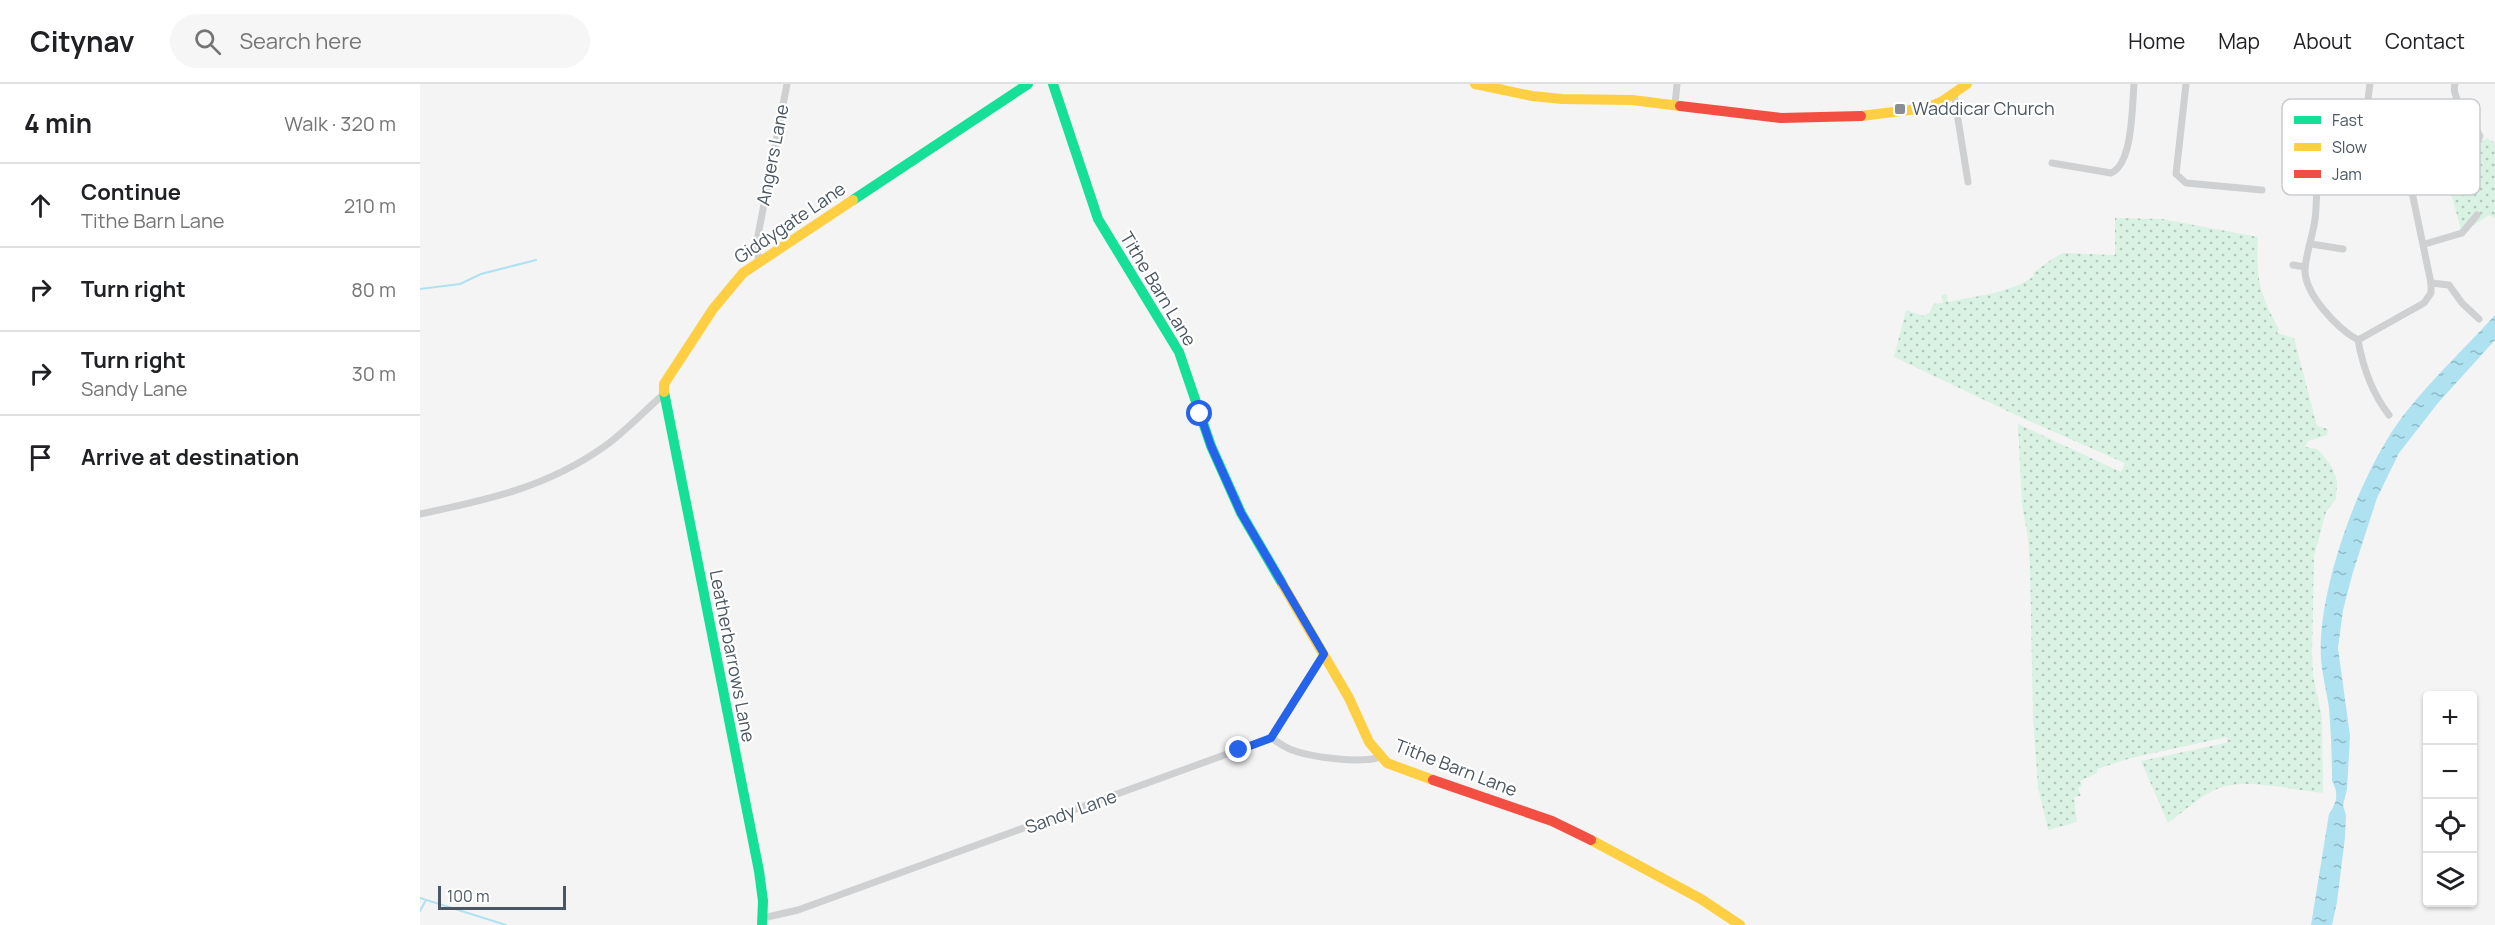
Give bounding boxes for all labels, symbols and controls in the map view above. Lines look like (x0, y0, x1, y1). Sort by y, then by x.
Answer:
search box (170, 14, 590, 68)
text: Citynav (30, 22, 134, 60)
icon: search (191, 25, 224, 58)
text: Search here (239, 26, 362, 56)
text: Home (2128, 27, 2185, 55)
text: Map (2218, 27, 2260, 55)
text: About (2293, 27, 2352, 55)
text: Contact (2385, 27, 2465, 55)
place label: Waddicar Church (1912, 96, 2055, 120)
legend (2282, 99, 2480, 195)
street label: Angers Lane (750, 102, 794, 208)
marker: Waddicar Church (1893, 102, 1907, 116)
text: 4 min (24, 105, 92, 141)
text: Fast (2332, 109, 2363, 131)
text: Walk · 320 m (284, 110, 396, 137)
text: Slow (2332, 136, 2367, 158)
text: Jam (2332, 163, 2362, 185)
street label: Giddygate Lane (729, 176, 850, 268)
text: Continue (81, 177, 181, 207)
icon: ahead (24, 189, 57, 222)
text: 210 m (344, 192, 396, 219)
text: Tithe Barn Lane (81, 207, 224, 234)
street label: Tithe Barn Lane (1115, 227, 1202, 350)
icon: right (24, 273, 57, 306)
text: Turn right (81, 274, 186, 304)
text: 80 m (351, 276, 396, 303)
text: Turn right (81, 345, 186, 375)
icon: right (24, 357, 57, 390)
text: 30 m (352, 360, 396, 387)
text: Sandy Lane (81, 375, 187, 402)
route start (1186, 400, 1212, 426)
icon: arrive (24, 441, 57, 474)
text: Arrive at destination (81, 442, 299, 472)
street label: Leatherbarrows Lane (705, 568, 761, 744)
map controls (2423, 691, 2477, 907)
button: + (2423, 691, 2477, 745)
street label: Tithe Barn Lane (1392, 733, 1521, 801)
route end (1225, 736, 1251, 762)
button: − (2423, 745, 2477, 799)
street label: Sandy Lane (1022, 783, 1120, 839)
button: locate (2423, 799, 2477, 853)
button: layers (2423, 853, 2477, 907)
scale bar (438, 883, 566, 910)
text: 100 m (447, 885, 490, 907)

